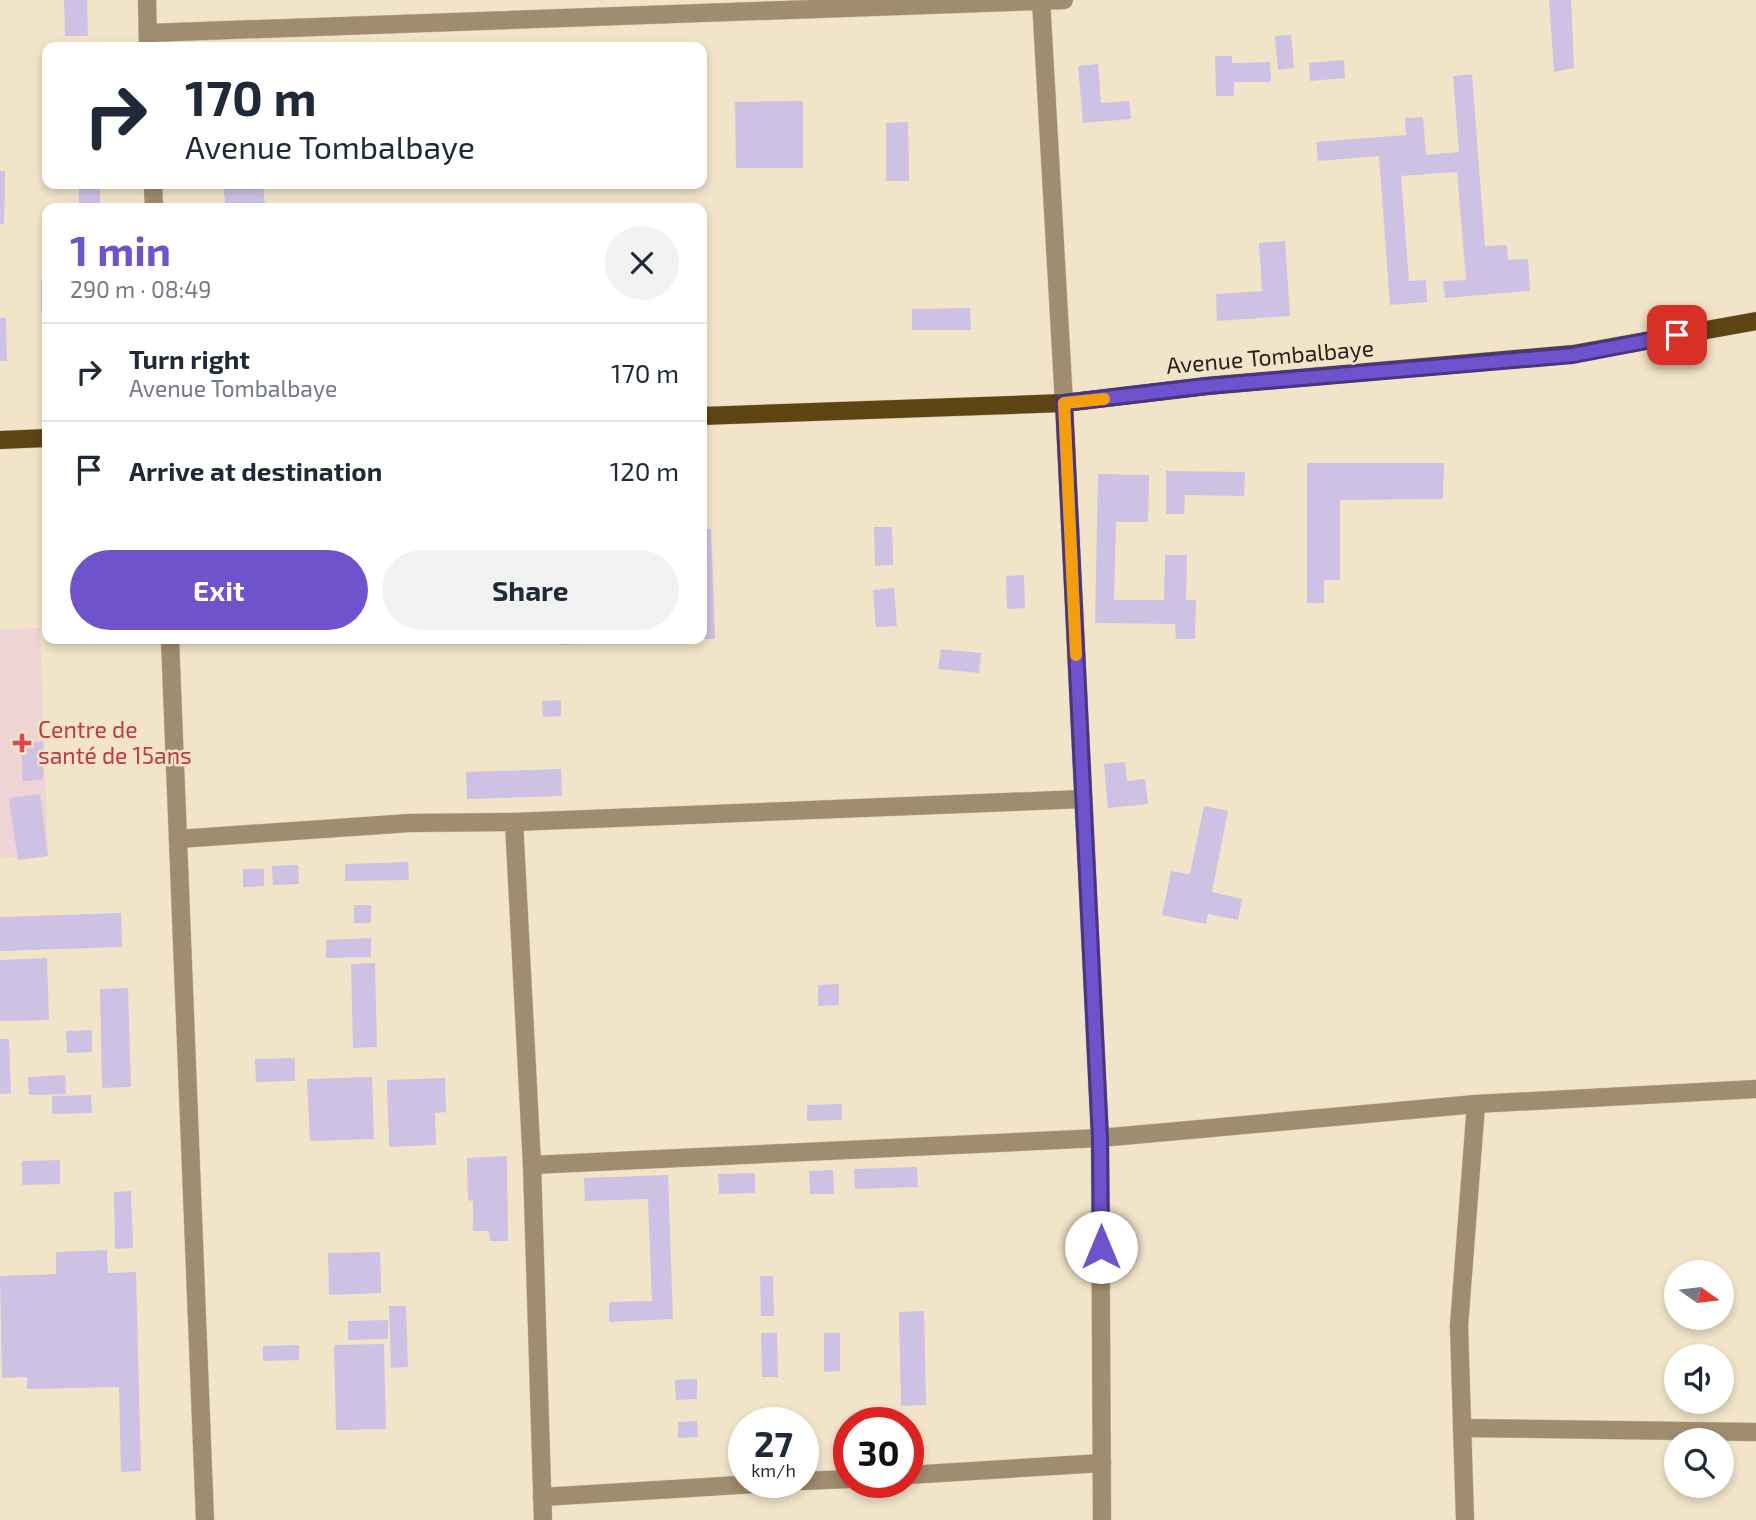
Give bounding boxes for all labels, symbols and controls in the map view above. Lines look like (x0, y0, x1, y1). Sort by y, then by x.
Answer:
text: 170 m (185, 67, 317, 126)
icon: right (70, 70, 161, 161)
text: Avenue Tombalbaye (185, 127, 475, 165)
text: 1 min (70, 224, 171, 274)
button: close (605, 226, 679, 300)
text: 290 m · 08:49 (70, 275, 211, 303)
pin (1647, 305, 1707, 365)
icon: arrive (1658, 316, 1696, 354)
street label: Avenue Tombalbaye (1165, 333, 1375, 379)
text: Turn right (129, 343, 250, 374)
icon: right (70, 353, 108, 391)
text: 170 m (611, 357, 679, 388)
text: Avenue Tombalbaye (129, 374, 337, 402)
icon: arrive (70, 451, 108, 489)
text: Arrive at destination (129, 455, 382, 486)
text: 120 m (610, 455, 679, 486)
button: Exit (70, 550, 368, 630)
button: Share (382, 550, 679, 630)
place label: Centre de santé de 15ans (38, 715, 192, 769)
marker: Centre de santé de 15ans (12, 733, 32, 753)
position arrow (1064, 1210, 1138, 1284)
north arrow (1664, 1260, 1734, 1330)
map controls (1664, 1260, 1734, 1498)
button: sound (1664, 1344, 1734, 1414)
speed limit sign: 30 (833, 1407, 924, 1498)
text: 27 (754, 1422, 793, 1464)
button: search (1664, 1428, 1734, 1498)
text: km/h (751, 1459, 796, 1481)

